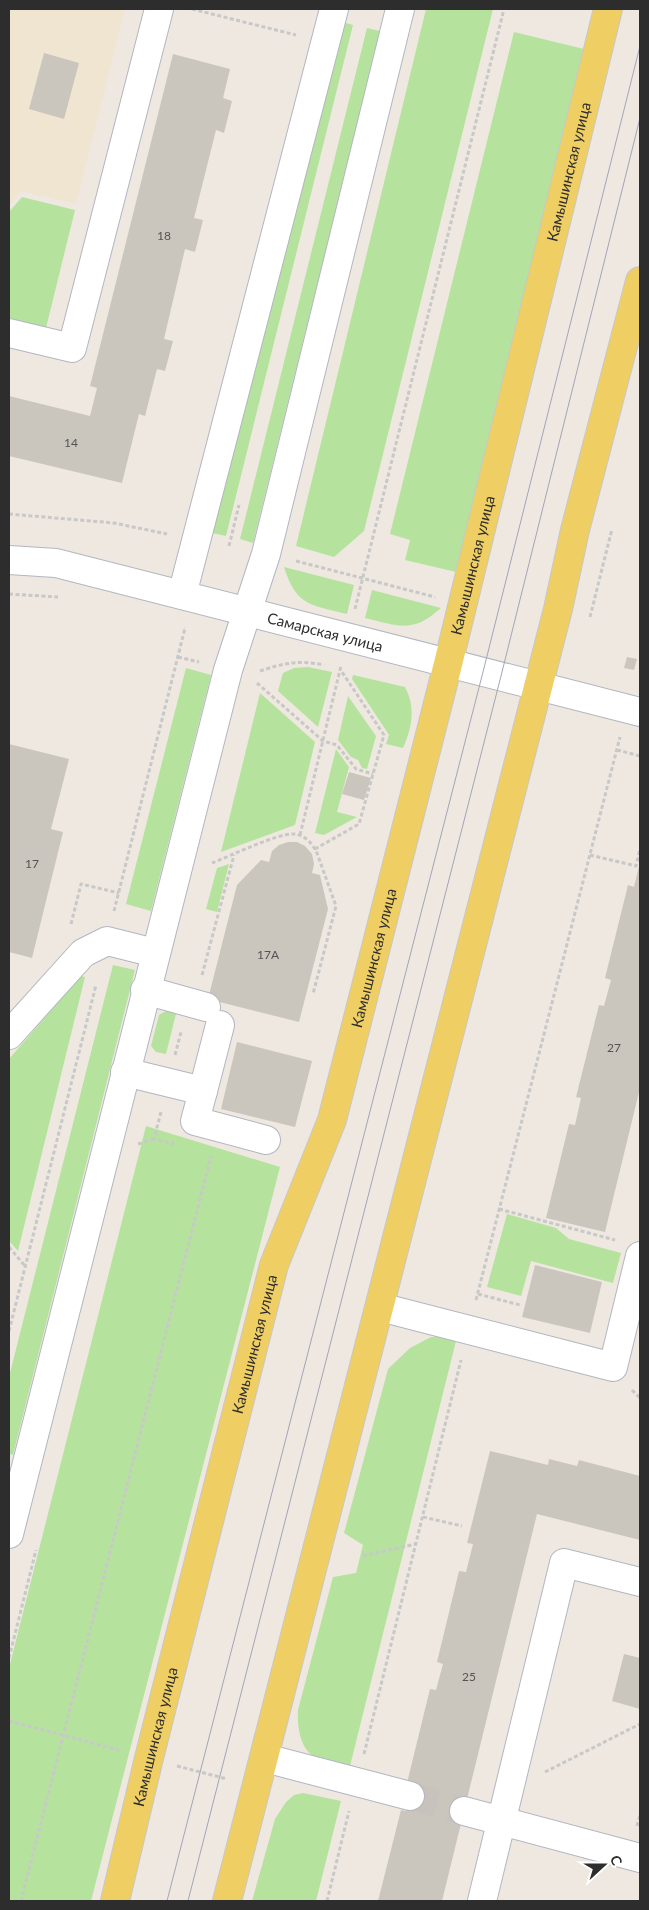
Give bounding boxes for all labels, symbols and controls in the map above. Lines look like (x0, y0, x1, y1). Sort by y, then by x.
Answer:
street label: Камышинская улица (543, 100, 594, 243)
house number: 18 (157, 228, 171, 243)
house number: 14 (64, 435, 78, 450)
street label: Камышинская улица (446, 494, 498, 637)
street label: Самарская улица (266, 608, 385, 655)
house number: 17 (25, 856, 39, 871)
street label: Камышинская улица (347, 886, 400, 1029)
house number: 17А (257, 947, 280, 962)
house number: 27 (607, 1040, 621, 1055)
street label: Камышинская улица (228, 1273, 280, 1416)
street label: Камышинская улица (129, 1665, 181, 1808)
house number: 25 (462, 1669, 476, 1684)
north arrow (579, 1840, 629, 1890)
text: С (607, 1853, 626, 1868)

